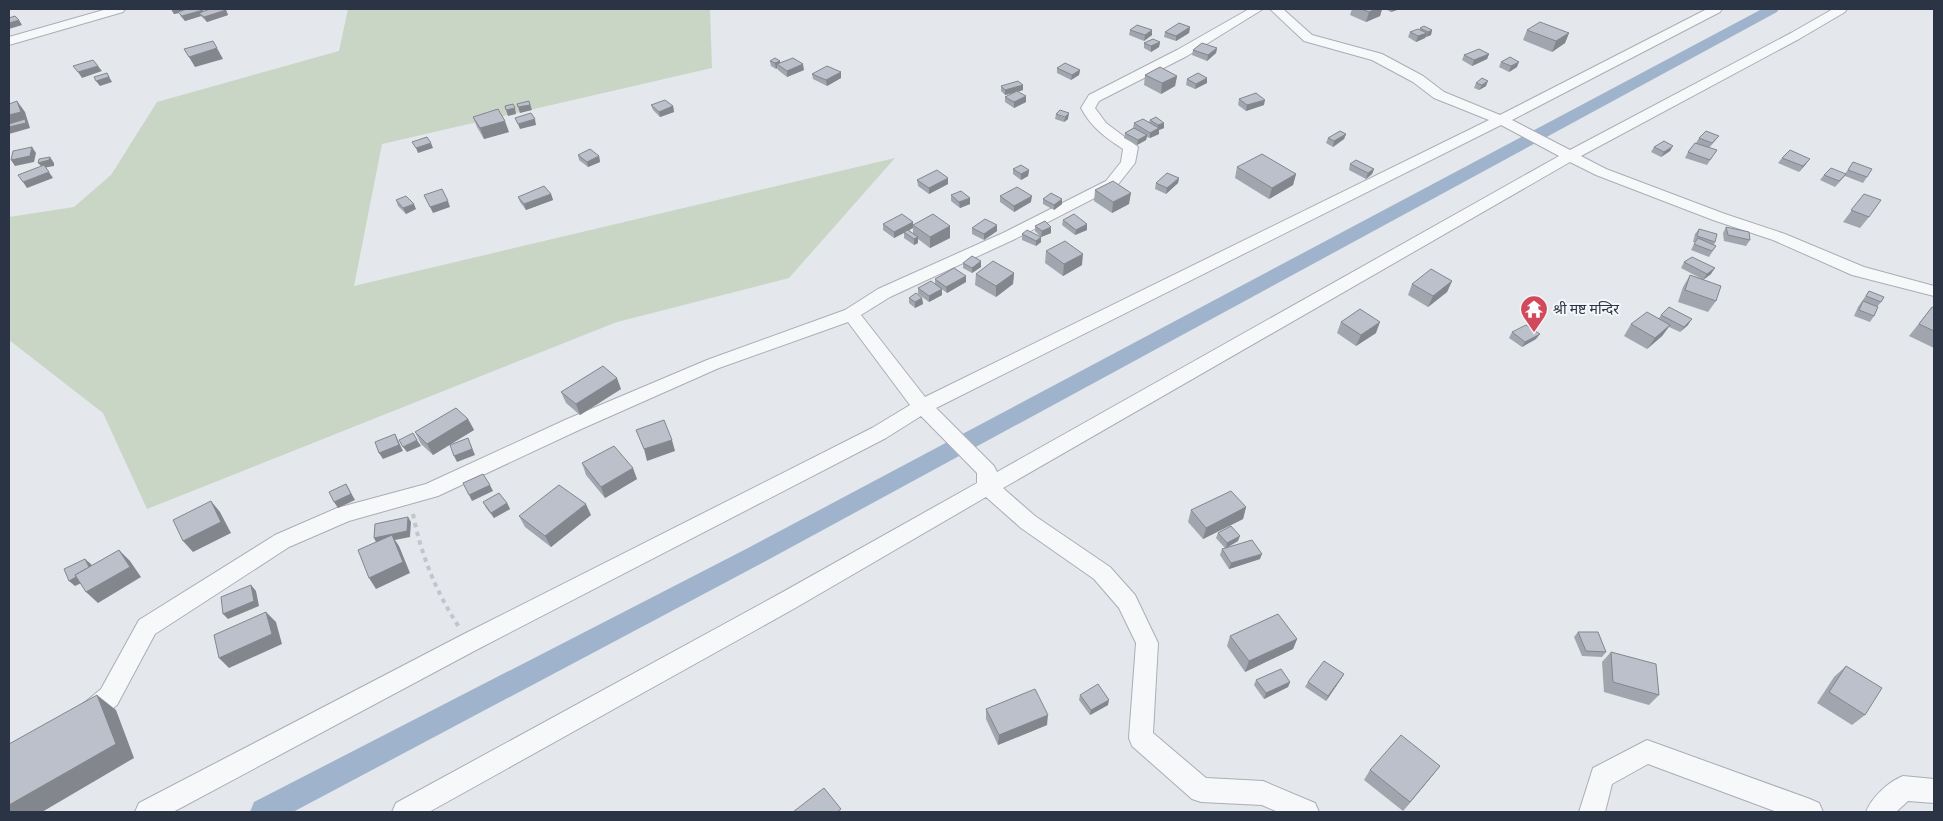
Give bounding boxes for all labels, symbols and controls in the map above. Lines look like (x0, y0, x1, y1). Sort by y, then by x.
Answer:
temple icon: श्री मष्ट मन्दिर (1519, 294, 1549, 333)
place label: श्री मष्ट मन्दिर (1553, 301, 1619, 317)

